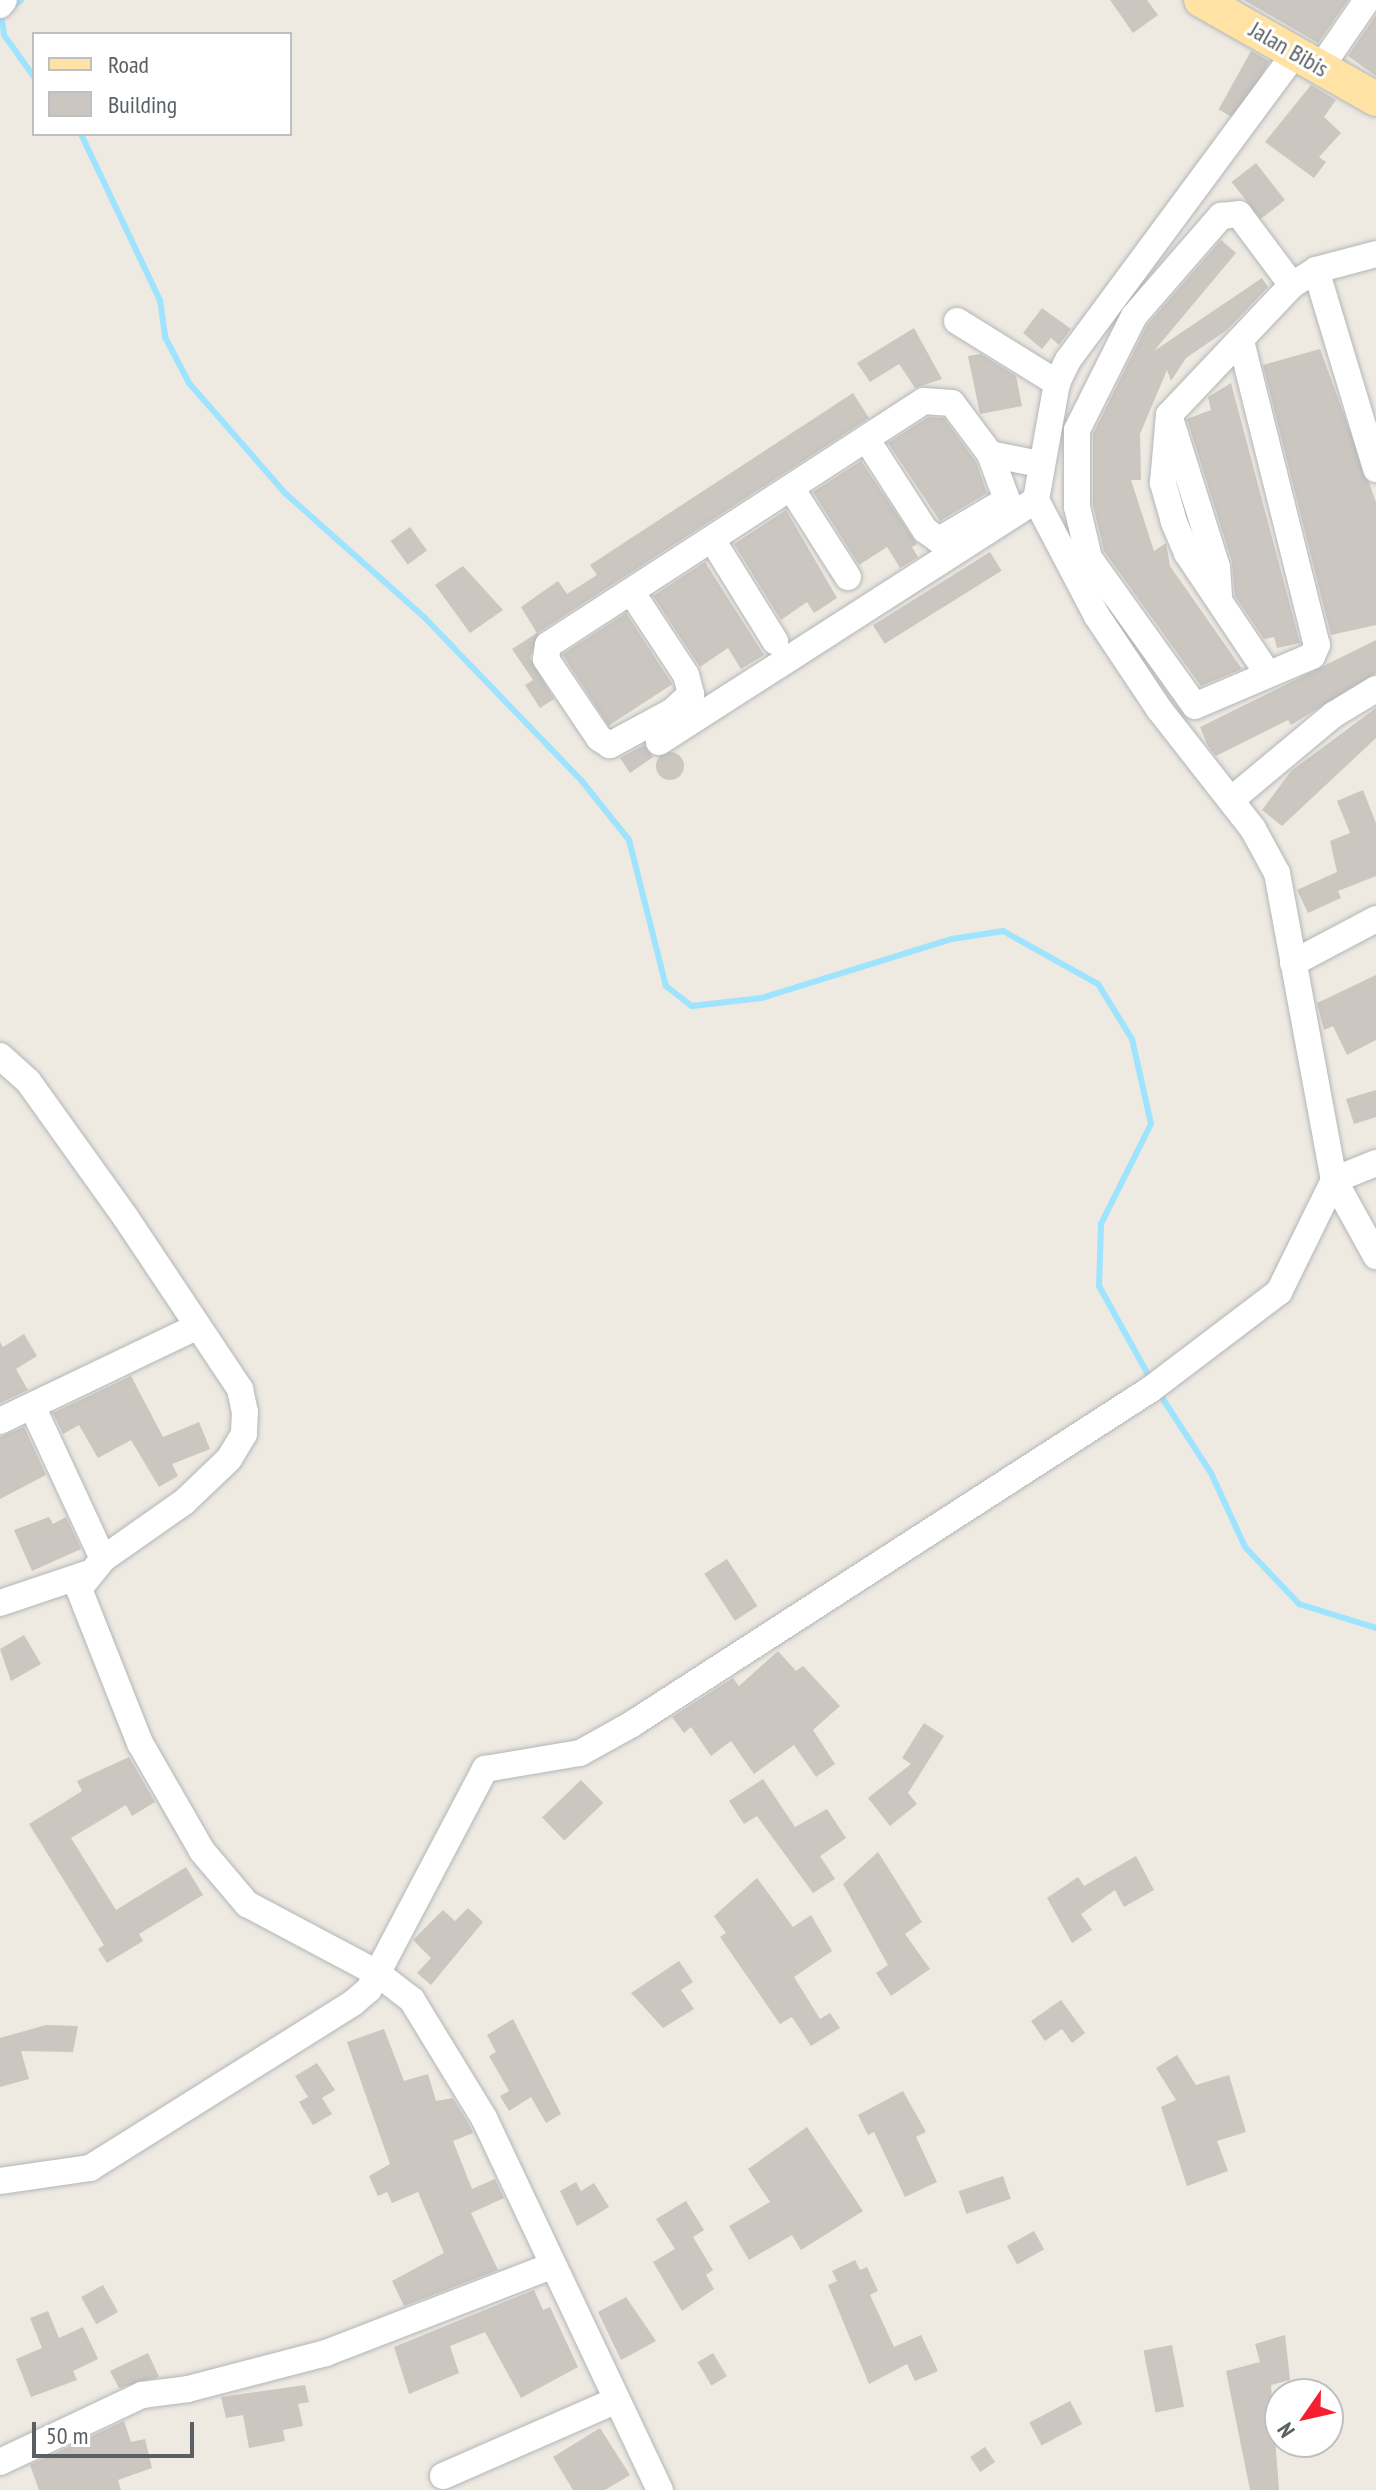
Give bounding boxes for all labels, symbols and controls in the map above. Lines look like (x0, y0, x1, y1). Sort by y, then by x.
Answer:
street label: Jalan Bibis (1244, 15, 1334, 83)
legend (32, 32, 292, 136)
text: Road (108, 49, 149, 80)
text: Building (108, 89, 177, 120)
north arrow (1264, 2378, 1344, 2458)
scale bar (36, 2406, 198, 2456)
text: N (1271, 2418, 1301, 2443)
text: 50 m (46, 2420, 88, 2451)

